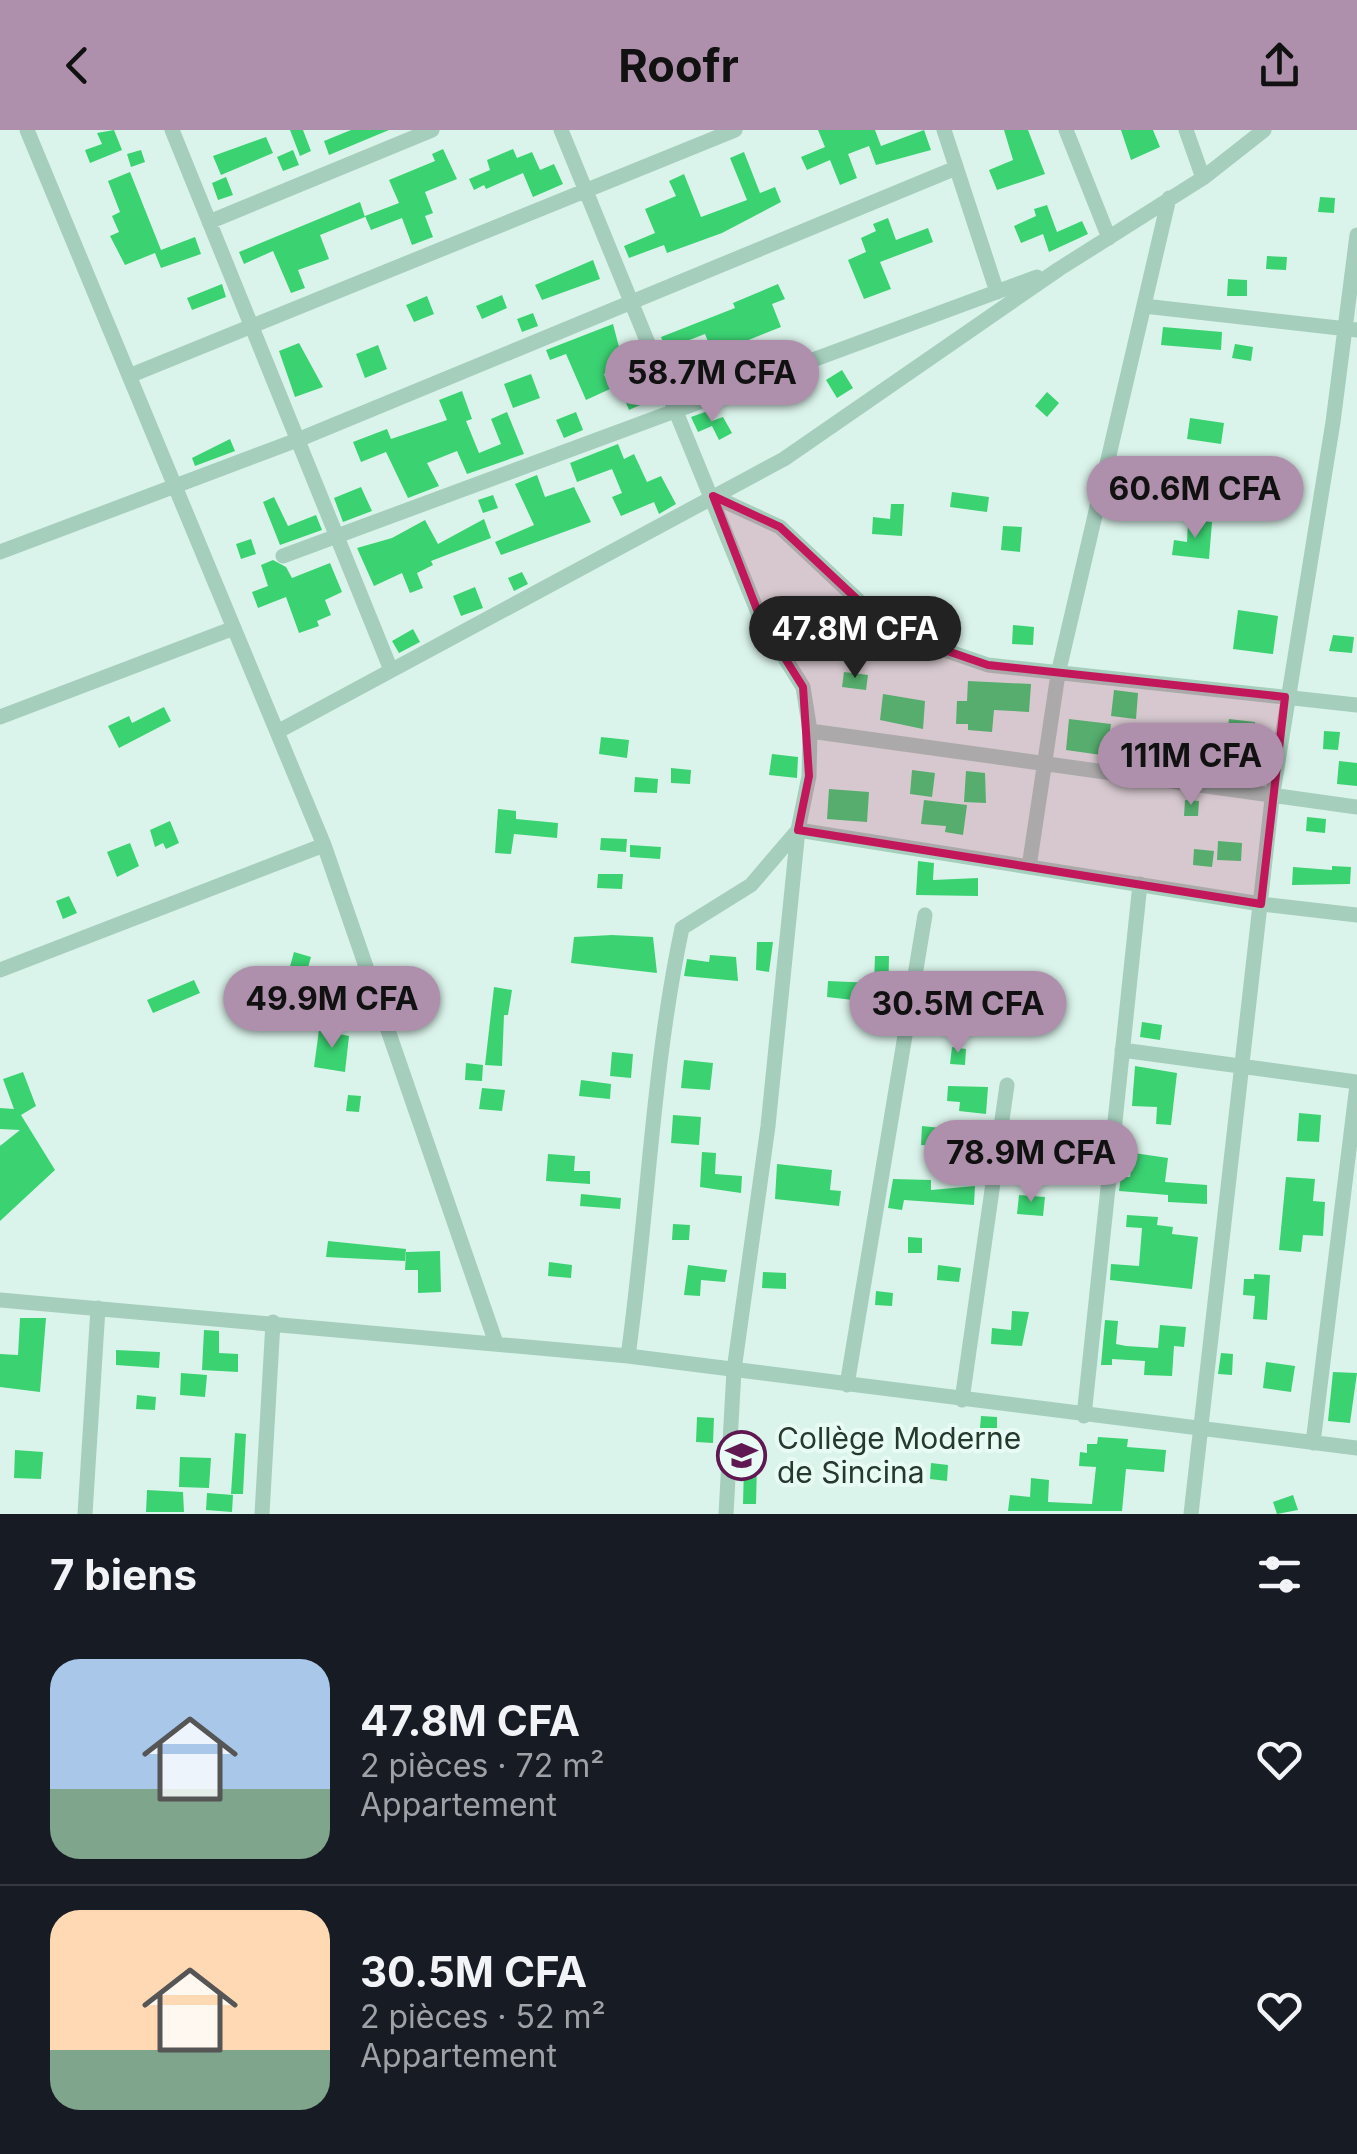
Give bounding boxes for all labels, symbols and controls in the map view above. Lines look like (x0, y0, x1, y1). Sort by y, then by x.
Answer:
icon: back (50, 38, 105, 93)
text: Roofr (618, 38, 739, 93)
icon: share (1252, 38, 1307, 93)
pin: 58.7M CFA (598, 340, 826, 425)
text: 58.7M CFA (627, 353, 797, 392)
pin: 60.6M CFA (1081, 456, 1309, 541)
text: 60.6M CFA (1109, 469, 1281, 508)
pin: 47.8M CFA (741, 596, 969, 681)
text: 47.8M CFA (771, 609, 939, 648)
pin: 111M CFA (1088, 723, 1294, 808)
text: 111M CFA (1120, 736, 1262, 775)
pin: 49.9M CFA (218, 966, 446, 1051)
pin: 30.5M CFA (844, 971, 1072, 1056)
text: 49.9M CFA (245, 979, 419, 1018)
text: 30.5M CFA (871, 984, 1045, 1023)
pin: 78.9M CFA (917, 1120, 1145, 1205)
text: 78.9M CFA (946, 1133, 1116, 1172)
place label: Collège Moderne de Sincina (777, 1420, 1021, 1490)
school or university icon: Collège Moderne de Sincina (716, 1430, 768, 1482)
icon: filters (1252, 1547, 1307, 1602)
text: 7 biens (50, 1549, 197, 1600)
text: 47.8M CFA (360, 1695, 580, 1746)
icon: home (130, 1699, 250, 1819)
icon: heart (1252, 1732, 1307, 1787)
text: 2 pièces · 72 m² (360, 1746, 604, 1785)
text: Appartement (360, 1785, 557, 1824)
text: 30.5M CFA (360, 1946, 587, 1997)
icon: home (130, 1950, 250, 2070)
icon: heart (1252, 1983, 1307, 2038)
text: 2 pièces · 52 m² (360, 1997, 606, 2036)
text: Appartement (360, 2036, 557, 2075)

